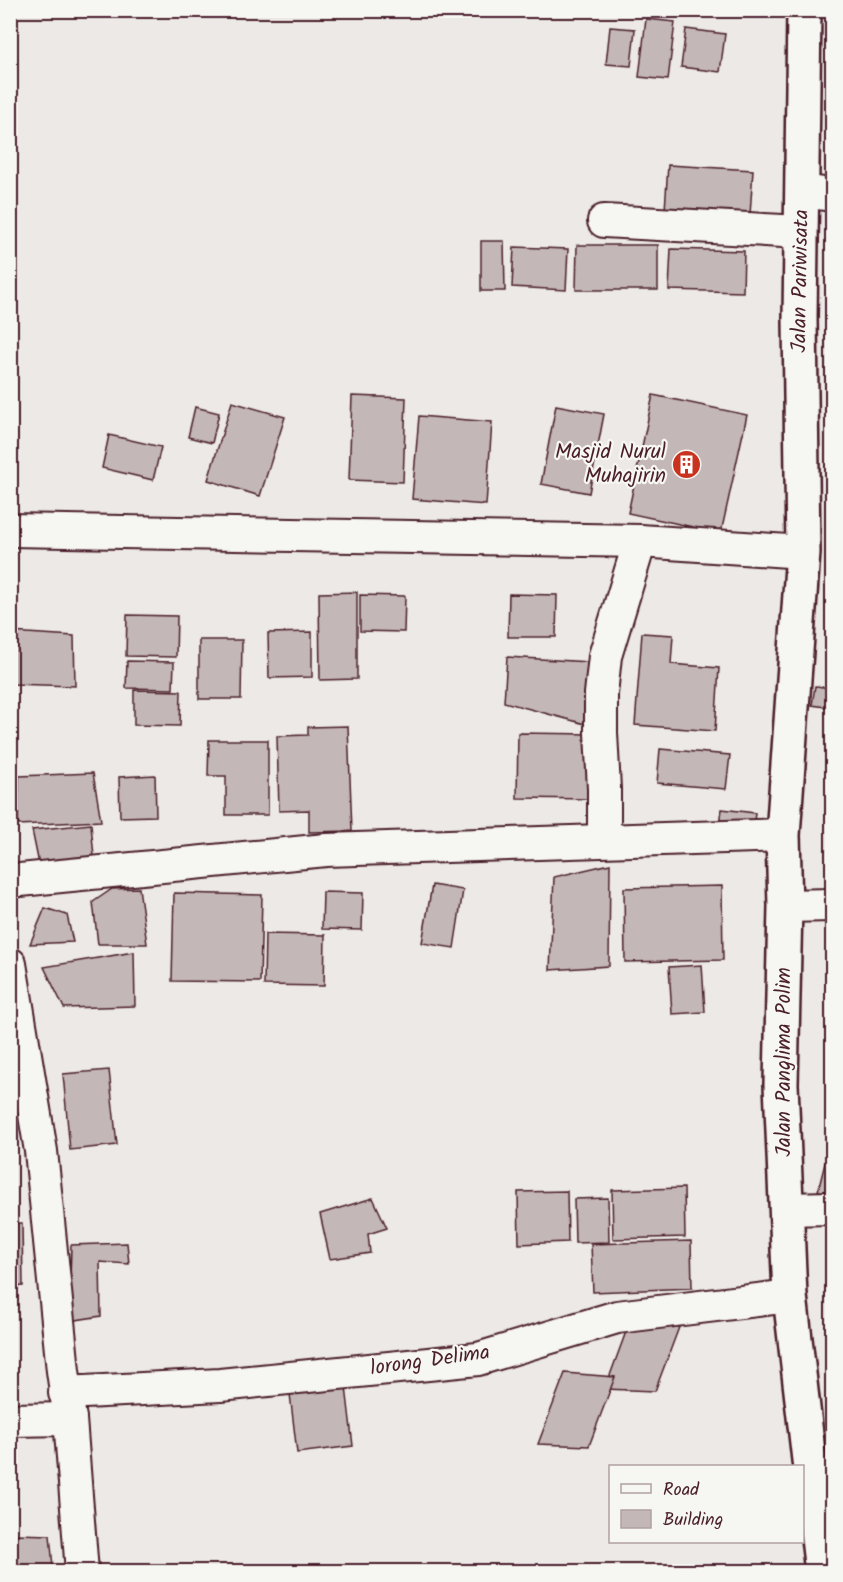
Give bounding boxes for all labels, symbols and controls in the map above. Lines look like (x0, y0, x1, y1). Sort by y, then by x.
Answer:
street label: Jalan Pariwisata (783, 209, 819, 353)
place label: Masjid Nurul Muhajirin (555, 436, 666, 493)
building icon: Masjid Nurul Muhajirin (671, 448, 703, 480)
street label: Jalan Panglima Polim (768, 967, 801, 1157)
street label: lorong Delima (368, 1336, 492, 1386)
legend (609, 1465, 804, 1543)
text: Road (663, 1476, 700, 1505)
text: Building (663, 1506, 723, 1535)

